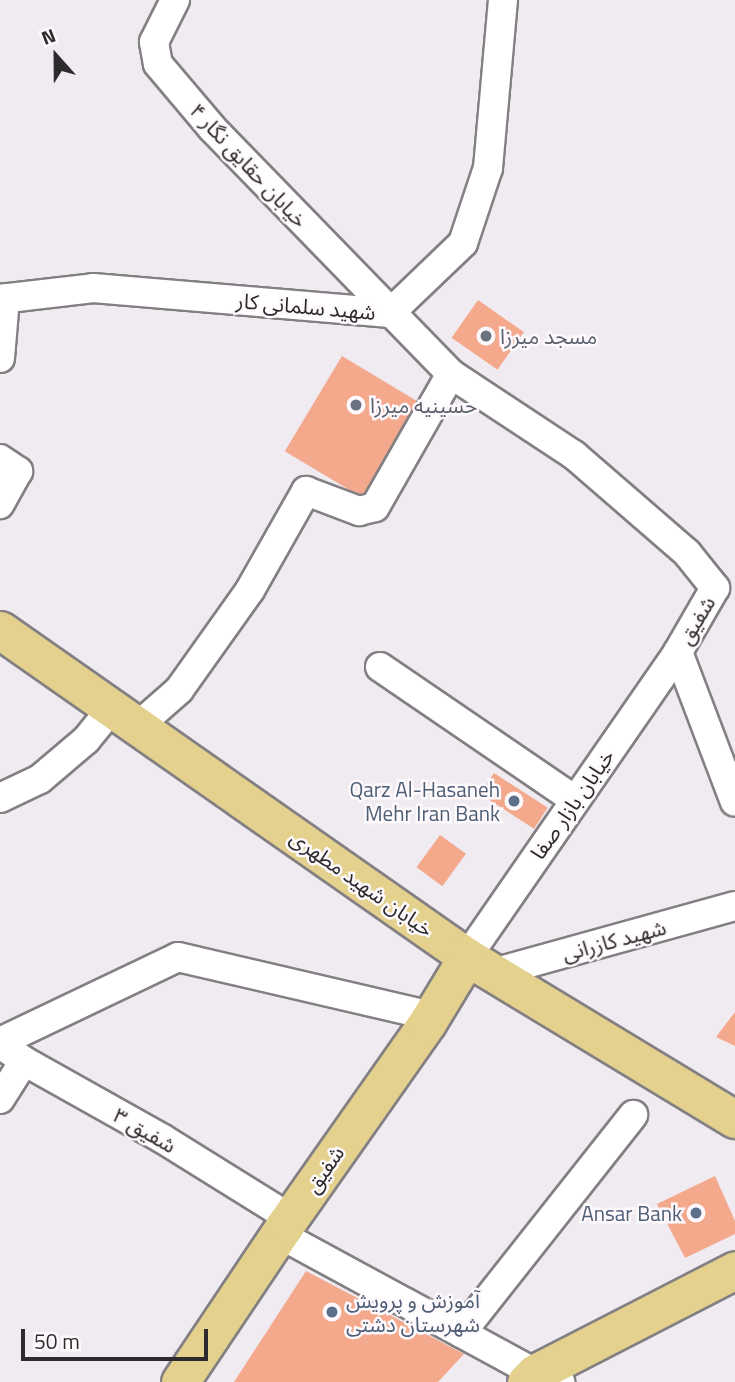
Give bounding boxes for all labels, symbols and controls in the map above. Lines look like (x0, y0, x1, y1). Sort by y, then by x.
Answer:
text: N (37, 20, 60, 52)
north arrow (21, 21, 91, 91)
street label: خیابان حقایق نگار ۴ (185, 98, 313, 232)
street label: شهید سلمانی کار (235, 287, 377, 325)
place label: مسجد میرزا (500, 323, 597, 349)
marker: مسجد میرزا (478, 328, 494, 344)
place label: حسینیه میرزا (370, 392, 477, 418)
marker: حسینیه میرزا (348, 397, 364, 413)
street label: شفیق (672, 591, 720, 649)
street label: خیابان بازار صفا (525, 744, 619, 864)
place label: Qarz Al-Hasaneh Mehr Iran Bank (349, 776, 500, 826)
marker: Qarz Al-Hasaneh Mehr Iran Bank (506, 793, 522, 809)
street label: خیابان شهید مطهری (286, 824, 438, 942)
street label: شهید کازرانی (559, 914, 669, 966)
street label: شفیق ۳ (109, 1102, 181, 1158)
street label: شفیق (299, 1141, 349, 1197)
place label: Ansar Bank (581, 1200, 682, 1226)
marker: Ansar Bank (688, 1205, 704, 1221)
place label: آموزش و پرویش شهرستان دشتی (346, 1287, 480, 1337)
marker: آموزش و پرویش شهرستان دشتی (324, 1304, 340, 1320)
scale bar (24, 1316, 212, 1360)
text: 50 m (34, 1325, 80, 1357)

